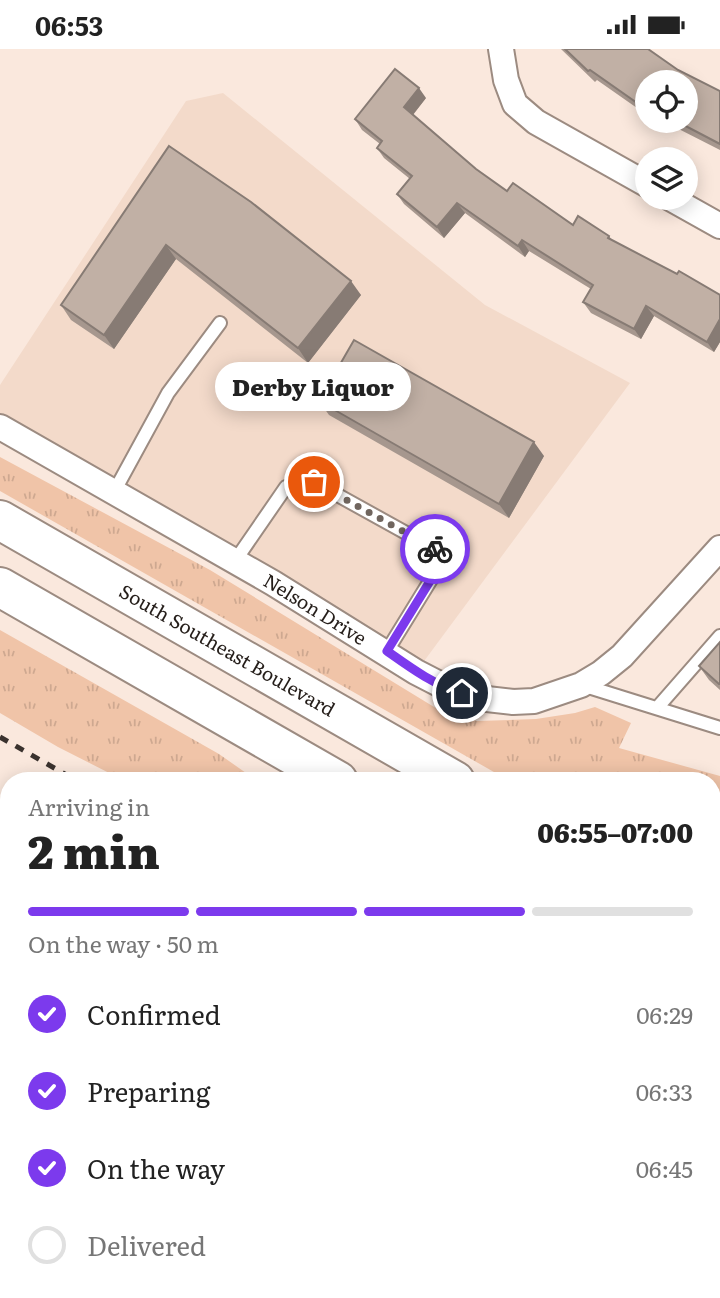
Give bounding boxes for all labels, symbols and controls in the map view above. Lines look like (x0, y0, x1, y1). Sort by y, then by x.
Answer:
text: 06:53 (35, 5, 103, 44)
map controls (635, 70, 698, 210)
button: locate (635, 70, 698, 133)
button: layers (635, 147, 698, 210)
callout: Derby Liquor (216, 363, 412, 412)
text: Derby Liquor (232, 369, 394, 403)
pin (284, 452, 344, 512)
icon: bag (295, 463, 333, 501)
courier (400, 514, 470, 584)
icon: bike (416, 530, 454, 568)
street label: Nelson Drive (259, 566, 373, 651)
street label: South Southeast Boulevard (115, 576, 341, 723)
pin (432, 663, 492, 723)
icon: home (443, 674, 481, 712)
text: Arriving in (28, 789, 150, 823)
text: 06:55–07:00 (537, 812, 693, 851)
text: 2 min (28, 815, 160, 883)
text: On the way · 50 m (28, 926, 219, 960)
text: Confirmed (87, 994, 221, 1033)
icon: check (28, 995, 66, 1033)
text: 06:29 (636, 997, 693, 1031)
text: Preparing (87, 1071, 210, 1110)
icon: check (28, 1072, 66, 1110)
text: 06:33 (636, 1074, 693, 1108)
text: On the way (87, 1148, 225, 1187)
icon: check (28, 1149, 66, 1187)
text: 06:45 (636, 1151, 693, 1185)
text: Delivered (87, 1225, 206, 1264)

